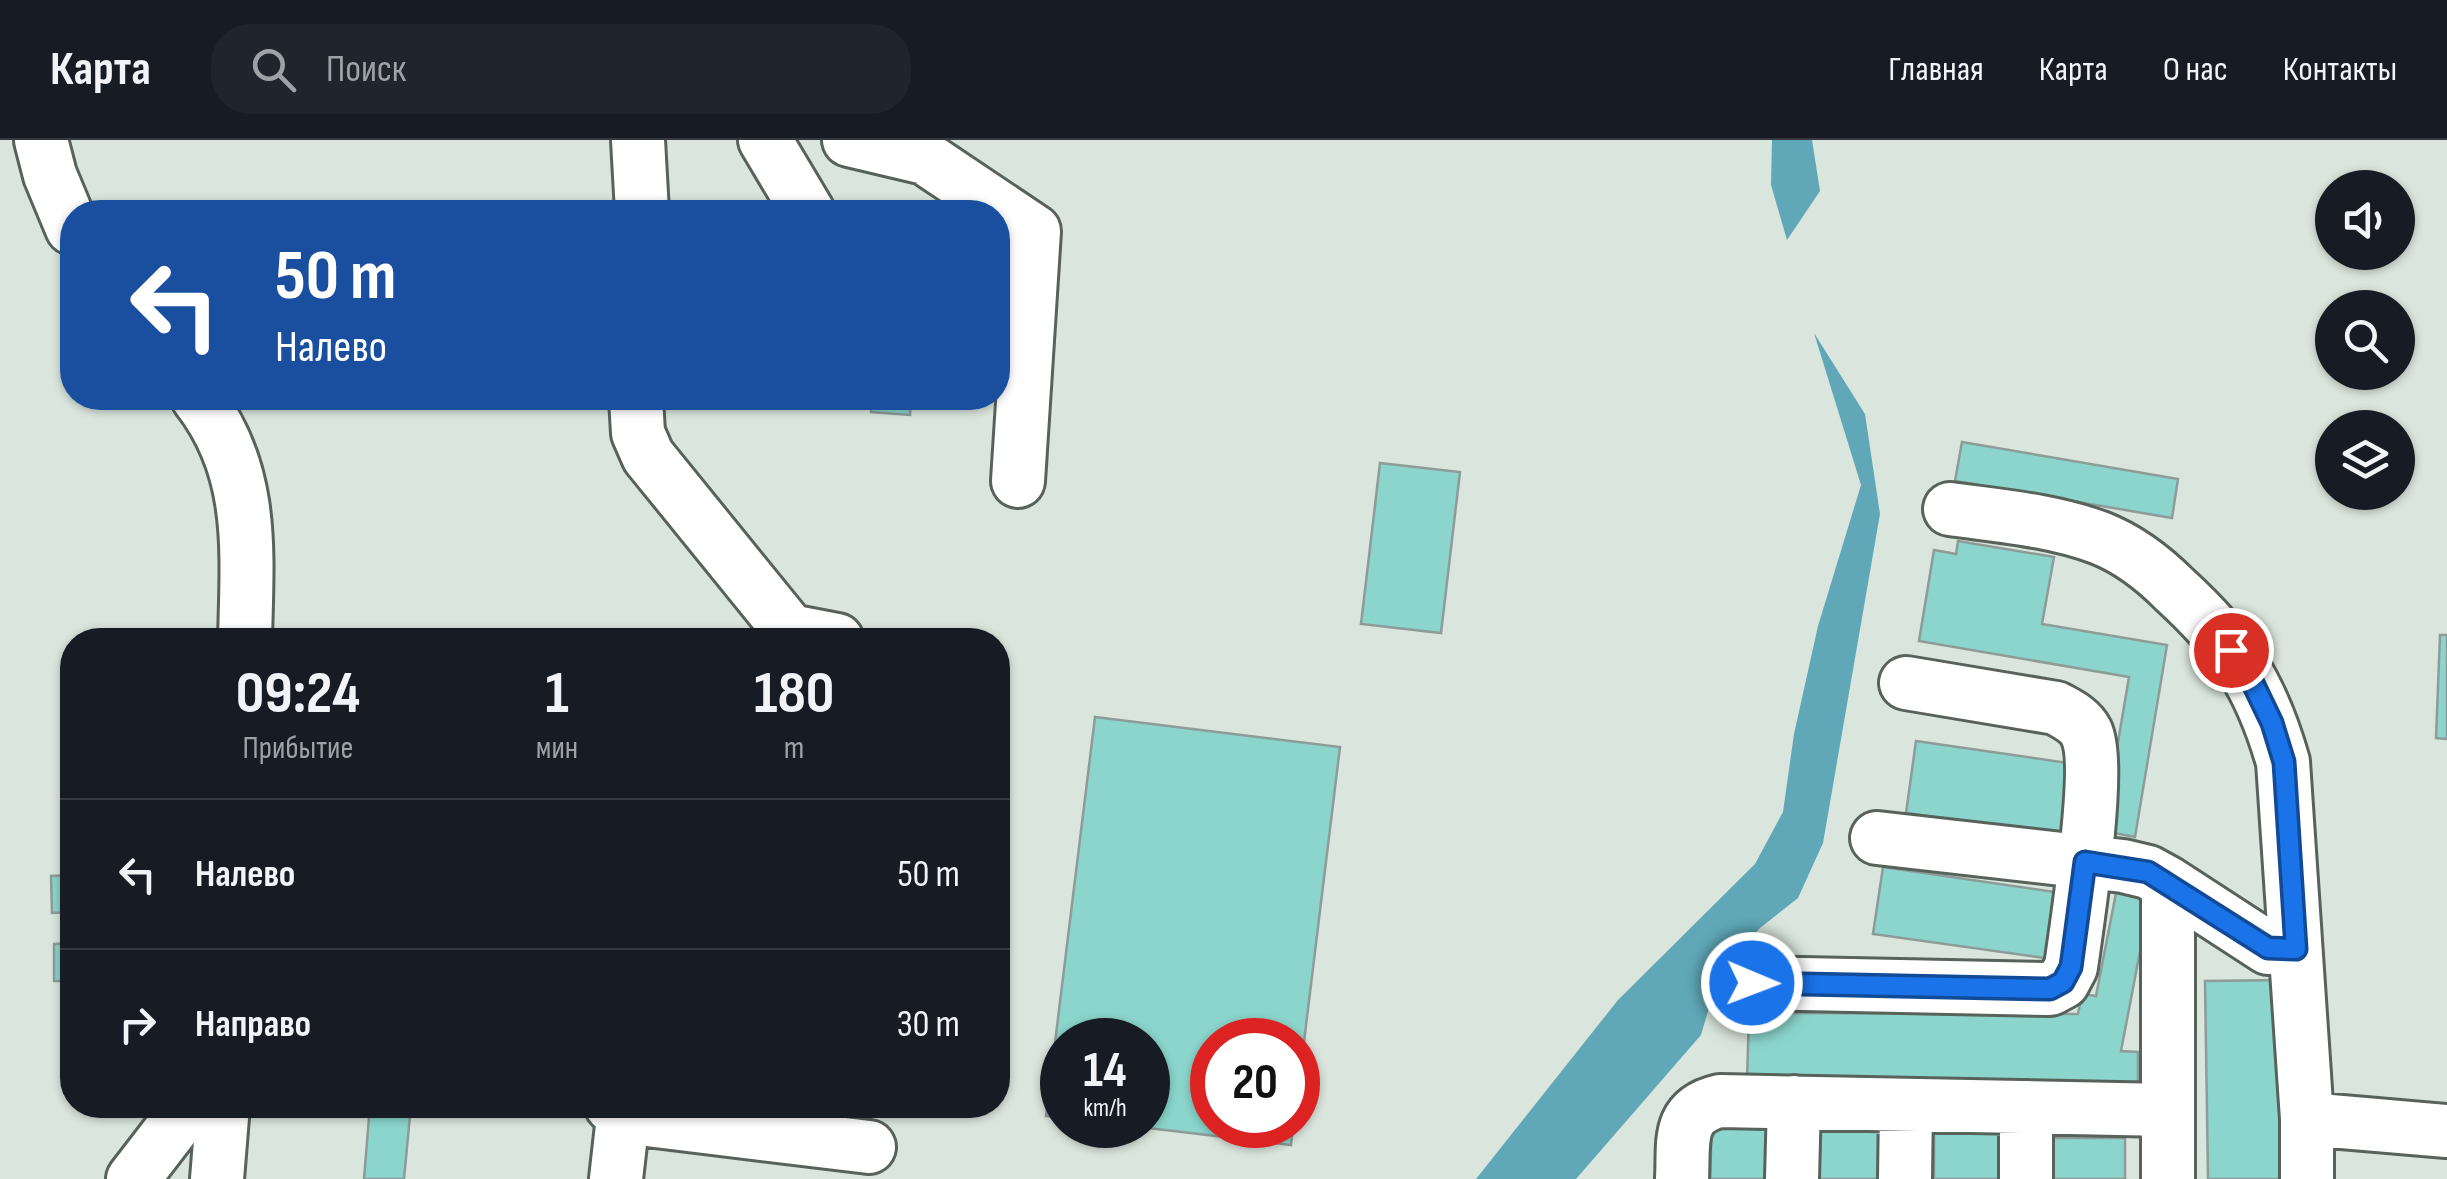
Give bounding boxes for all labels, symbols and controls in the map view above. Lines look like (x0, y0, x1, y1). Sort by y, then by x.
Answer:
search box (211, 24, 911, 114)
text: Карта (50, 41, 151, 98)
icon: search (246, 42, 301, 97)
text: Поиск (326, 47, 406, 92)
text: Главная (1888, 48, 1984, 91)
text: Карта (2039, 48, 2108, 91)
text: О нас (2163, 48, 2228, 91)
text: Контакты (2283, 48, 2397, 91)
map controls (2315, 170, 2415, 510)
button: sound (2315, 170, 2415, 270)
text: 50 m (275, 235, 396, 319)
icon: left (110, 240, 240, 370)
button: search (2315, 290, 2415, 390)
text: Налево (275, 320, 387, 375)
button: layers (2315, 410, 2415, 510)
pin (2189, 608, 2274, 693)
icon: arrive (2204, 623, 2259, 678)
text: 09:24 (236, 658, 360, 730)
text: 1 (545, 658, 569, 730)
text: 180 (754, 658, 834, 730)
text: Прибытие (242, 729, 353, 768)
text: мин (536, 729, 578, 768)
text: m (784, 729, 804, 768)
icon: left (110, 847, 165, 902)
text: Налево (195, 852, 295, 897)
text: 50 m (897, 852, 960, 897)
position arrow (1700, 931, 1804, 1035)
icon: right (110, 997, 165, 1052)
text: Направо (195, 1002, 311, 1047)
text: 30 m (897, 1002, 960, 1047)
speed limit sign: 20 (1190, 1018, 1320, 1148)
text: 14 (1083, 1041, 1127, 1101)
text: km/h (1083, 1093, 1127, 1124)

